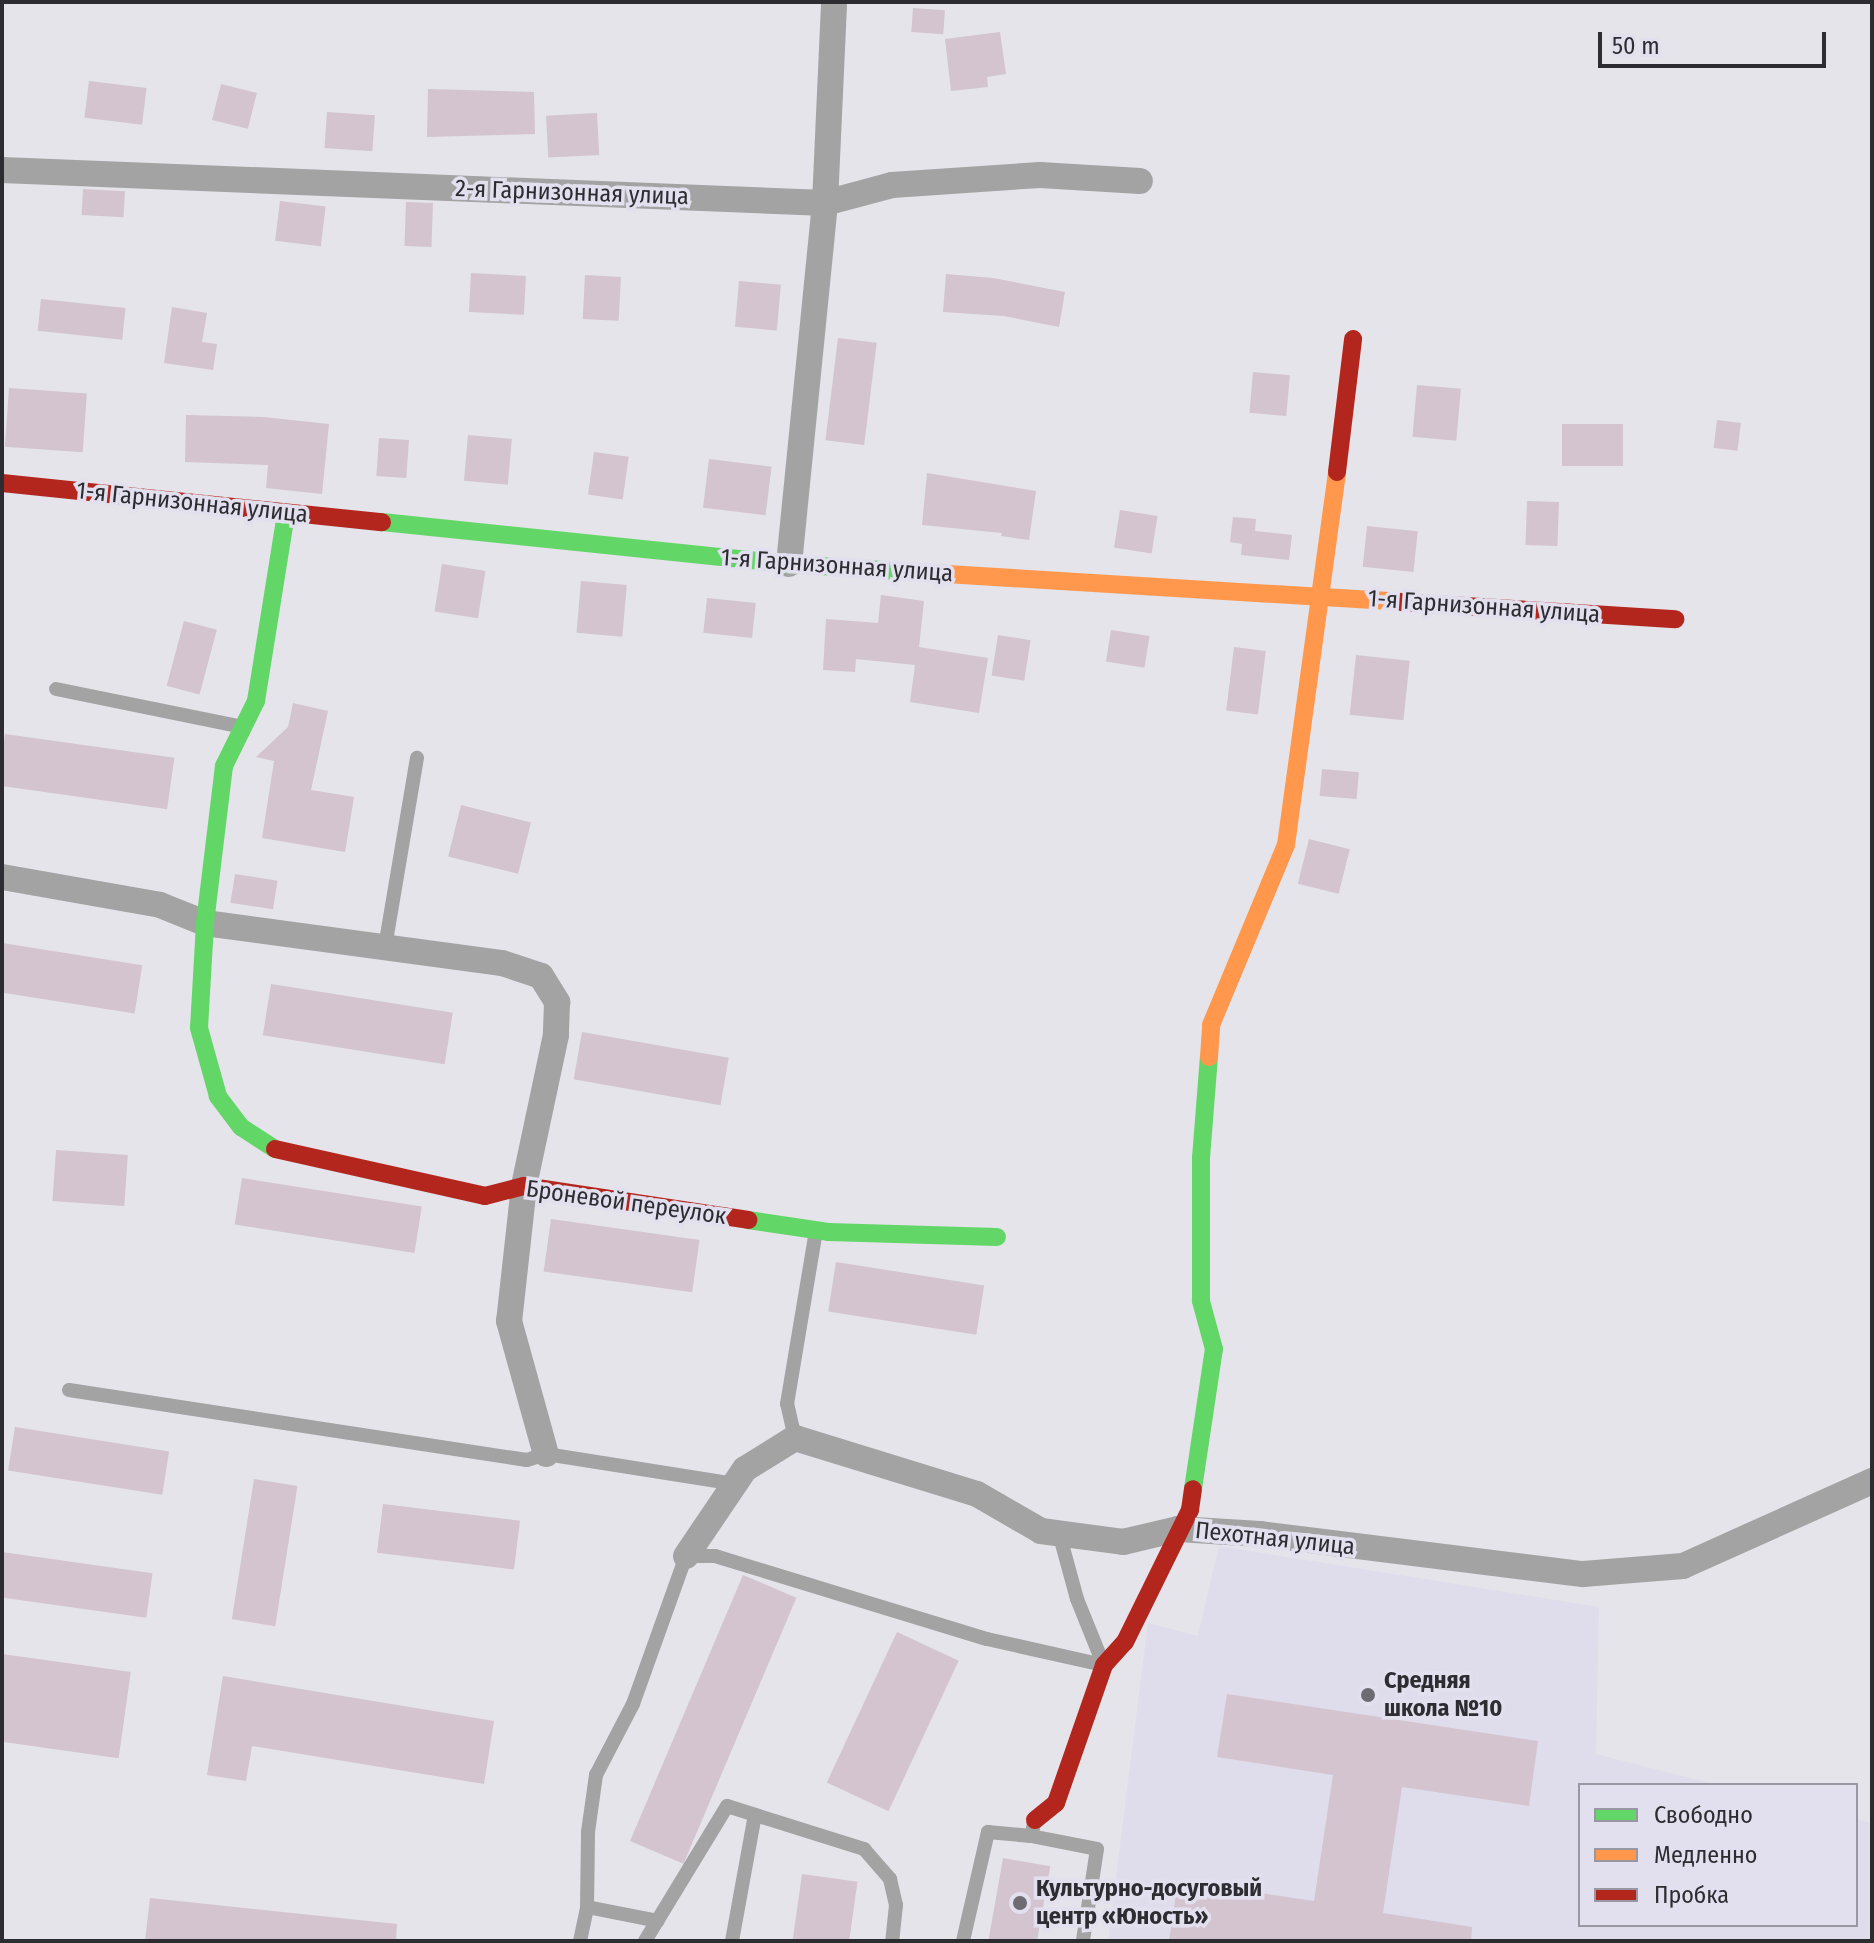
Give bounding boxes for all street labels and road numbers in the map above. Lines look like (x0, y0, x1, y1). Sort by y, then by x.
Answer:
street label: 2-я Гарнизонная улица (455, 175, 689, 211)
street label: 1-я Гарнизонная улица (75, 477, 309, 529)
street label: 1-я Гарнизонная улица (720, 544, 954, 588)
street label: 1-я Гарнизонная улица (1367, 585, 1601, 629)
street label: Броневой переулок (524, 1175, 728, 1231)
street label: Пехотная улица (1194, 1516, 1356, 1562)

